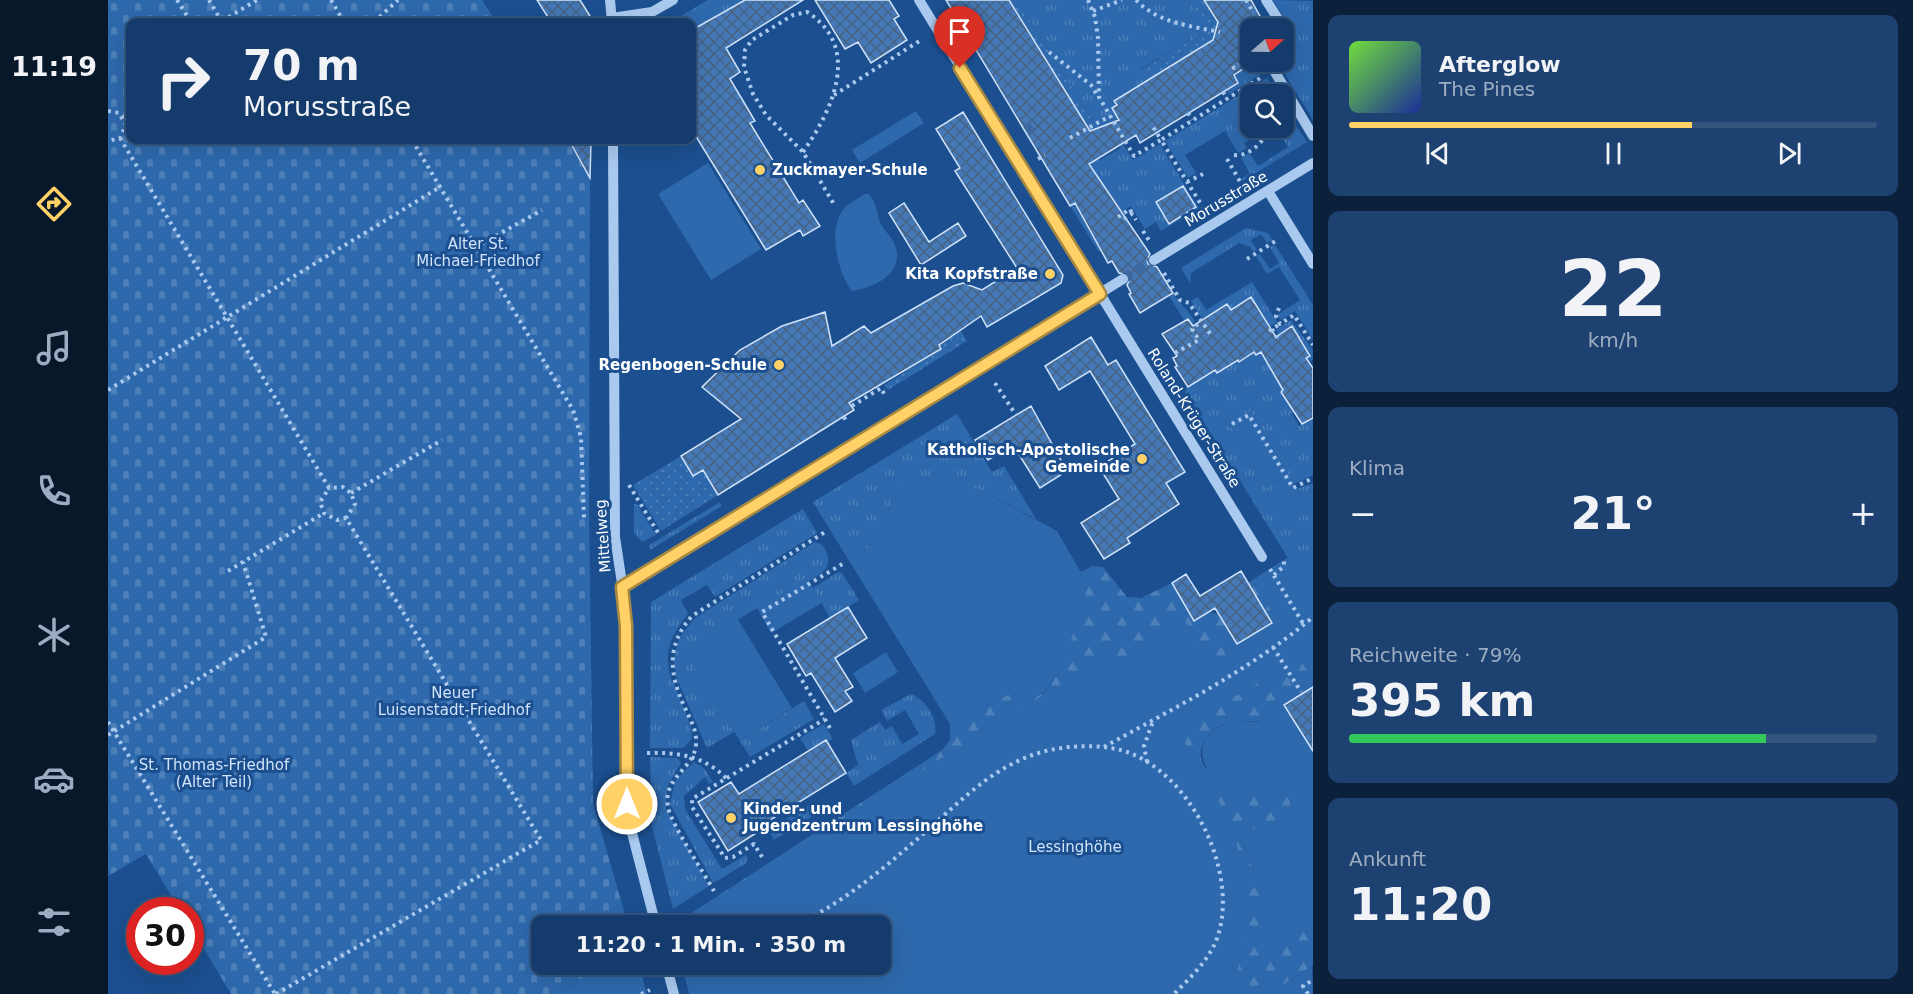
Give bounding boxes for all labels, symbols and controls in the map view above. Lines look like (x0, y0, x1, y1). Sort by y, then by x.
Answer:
pin (934, 6, 985, 68)
icon: arrive (943, 15, 976, 48)
north arrow (1240, 18, 1294, 72)
map controls (1240, 18, 1294, 138)
text: 70 m (243, 41, 360, 90)
icon: right (144, 42, 222, 120)
text: 11:19 (11, 51, 97, 82)
text: Afterglow (1439, 52, 1561, 77)
text: The Pines (1439, 77, 1535, 101)
button: search (1240, 84, 1294, 138)
text: Morusstraße (243, 91, 411, 122)
icon: previous (1421, 137, 1454, 170)
icon: pause (1597, 137, 1630, 170)
icon: next (1773, 137, 1806, 170)
place label: Zuckmayer-Schule (772, 161, 928, 179)
marker: Zuckmayer-Schule (753, 163, 767, 177)
street label: Morusstraße (1181, 167, 1271, 231)
icon: directions (33, 183, 75, 225)
park label: Alter St. Michael-Friedhof (416, 235, 540, 270)
text: 22 (1559, 244, 1667, 334)
place label: Kita Kopfstraße (905, 265, 1038, 283)
marker: Kita Kopfstraße (1043, 267, 1057, 281)
icon: music (33, 327, 75, 369)
text: km/h (1588, 328, 1638, 352)
street label: Roland-Krüger-Straße (1144, 345, 1244, 491)
place label: Regenbogen-Schule (598, 356, 767, 374)
marker: Regenbogen-Schule (772, 358, 786, 372)
place label: Katholisch-Apostolische Gemeinde (927, 441, 1130, 476)
marker: Katholisch-Apostolische Gemeinde (1135, 452, 1149, 466)
text: Klima (1349, 456, 1405, 480)
icon: phone (33, 470, 75, 512)
text: 21° (1570, 487, 1656, 540)
text: − (1349, 494, 1377, 533)
text: + (1849, 494, 1877, 533)
street label: Mittelweg (591, 499, 615, 573)
icon: climate (33, 614, 75, 656)
text: Reichweite · 79% (1349, 643, 1521, 667)
text: 395 km (1349, 674, 1535, 727)
park label: Neuer Luisenstadt-Friedhof (378, 684, 531, 719)
park label: St. Thomas-Friedhof (Alter Teil) (139, 756, 290, 791)
icon: car (33, 758, 75, 800)
position arrow (595, 772, 659, 836)
place label: Kinder- und Jugendzentrum Lessinghöhe (742, 800, 983, 835)
marker: Kinder- und Jugendzentrum Lessinghöhe (724, 811, 738, 825)
park label: Lessinghöhe (1028, 838, 1122, 856)
text: Ankunft (1349, 847, 1426, 871)
text: 11:20 (1349, 878, 1492, 931)
speed limit sign: 30 (126, 897, 204, 975)
icon: filters (33, 901, 75, 943)
text: 11:20 · 1 Min. · 350 m (576, 932, 846, 957)

